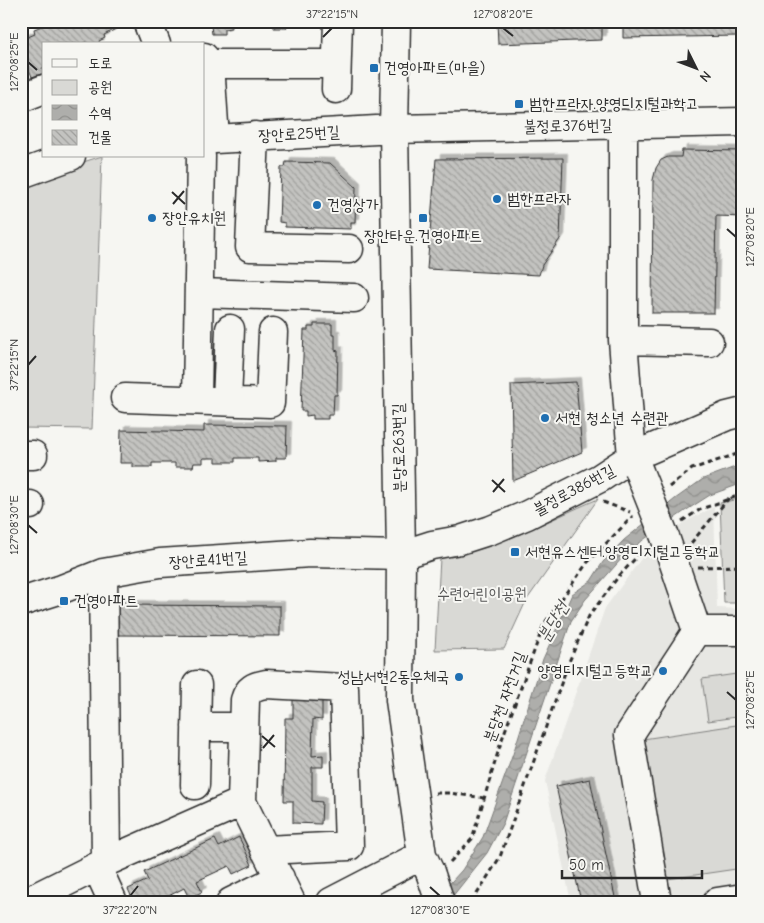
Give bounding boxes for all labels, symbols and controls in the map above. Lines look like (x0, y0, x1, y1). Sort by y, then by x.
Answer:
text: 37°22'15"N (306, 7, 358, 21)
text: 127°08'20"E (473, 7, 533, 21)
text: 127°08'25"E (7, 33, 21, 91)
legend (42, 42, 205, 158)
north arrow (672, 42, 722, 92)
text: 도로 (88, 54, 112, 72)
place label: 건영아파트(마을) (384, 59, 485, 77)
marker: 건영아파트(마을) (368, 62, 380, 74)
text: N (696, 67, 715, 85)
text: 공원 (88, 78, 112, 96)
place label: 범한프라자.양영디지털과학고 (529, 95, 699, 113)
marker: 범한프라자.양영디지털과학고 (513, 98, 525, 110)
text: 수역 (88, 104, 112, 122)
street label: 불정로376번길 (524, 116, 613, 136)
street label: 장안로25번길 (258, 123, 340, 145)
text: 건물 (88, 128, 112, 146)
place label: 범한프라자 (507, 190, 572, 208)
marker: 범한프라자 (491, 193, 503, 205)
place label: 건영상가 (327, 196, 379, 214)
marker: 건영상가 (311, 199, 323, 211)
text: 127°08'20"E (743, 207, 757, 267)
place label: 장안유치원 (162, 209, 226, 227)
marker: 장안유치원 (146, 212, 158, 224)
marker: 장안타운.건영아파트 (417, 212, 429, 224)
place label: 장안타운.건영아파트 (364, 227, 482, 245)
text: 37°22'15"N (7, 339, 21, 391)
street label: 분당로263번길 (389, 403, 409, 493)
place label: 서현 청소년 수련관 (555, 409, 669, 427)
marker: 서현 청소년 수련관 (539, 412, 551, 424)
street label: 불정로386번길 (530, 461, 618, 519)
text: 127°08'30"E (7, 495, 21, 555)
place label: 서현유스센터.양영디지털고등학교 (525, 543, 721, 561)
marker: 서현유스센터.양영디지털고등학교 (509, 546, 521, 558)
street label: 장안로41번길 (168, 548, 248, 572)
park label: 수련어린이공원 (437, 585, 527, 603)
place label: 건영아파트 (74, 592, 138, 610)
marker: 건영아파트 (58, 595, 70, 607)
water label: 분당천 (533, 597, 574, 646)
street label: 분당천 자전거길 (480, 649, 530, 745)
place label: 양영디지털고등학교 (537, 662, 653, 680)
marker: 양영디지털고등학교 (657, 665, 669, 677)
place label: 성남서현2동우체국 (338, 668, 449, 686)
marker: 성남서현2동우체국 (453, 671, 465, 683)
text: 127°08'25"E (743, 671, 757, 729)
scale bar (562, 848, 702, 880)
text: 50 m (569, 856, 604, 874)
text: 37°22'20"N (103, 903, 157, 917)
text: 127°08'30"E (410, 903, 470, 917)

